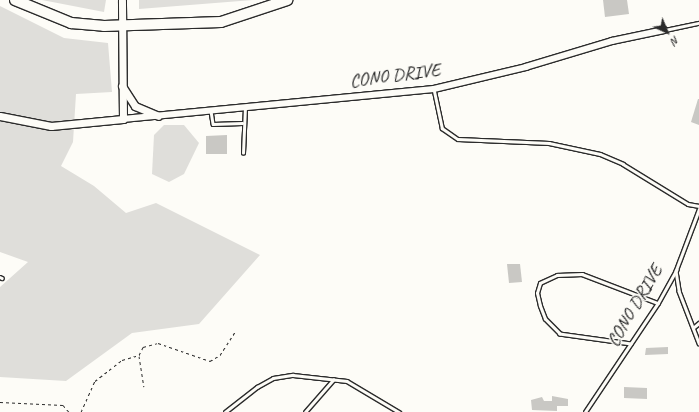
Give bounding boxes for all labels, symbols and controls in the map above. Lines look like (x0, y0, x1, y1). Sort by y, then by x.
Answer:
north arrow (647, 12, 687, 52)
text: N (668, 33, 683, 48)
street label: CONO DRIVE (349, 59, 441, 93)
street label: CONO DRIVE (602, 261, 668, 351)

